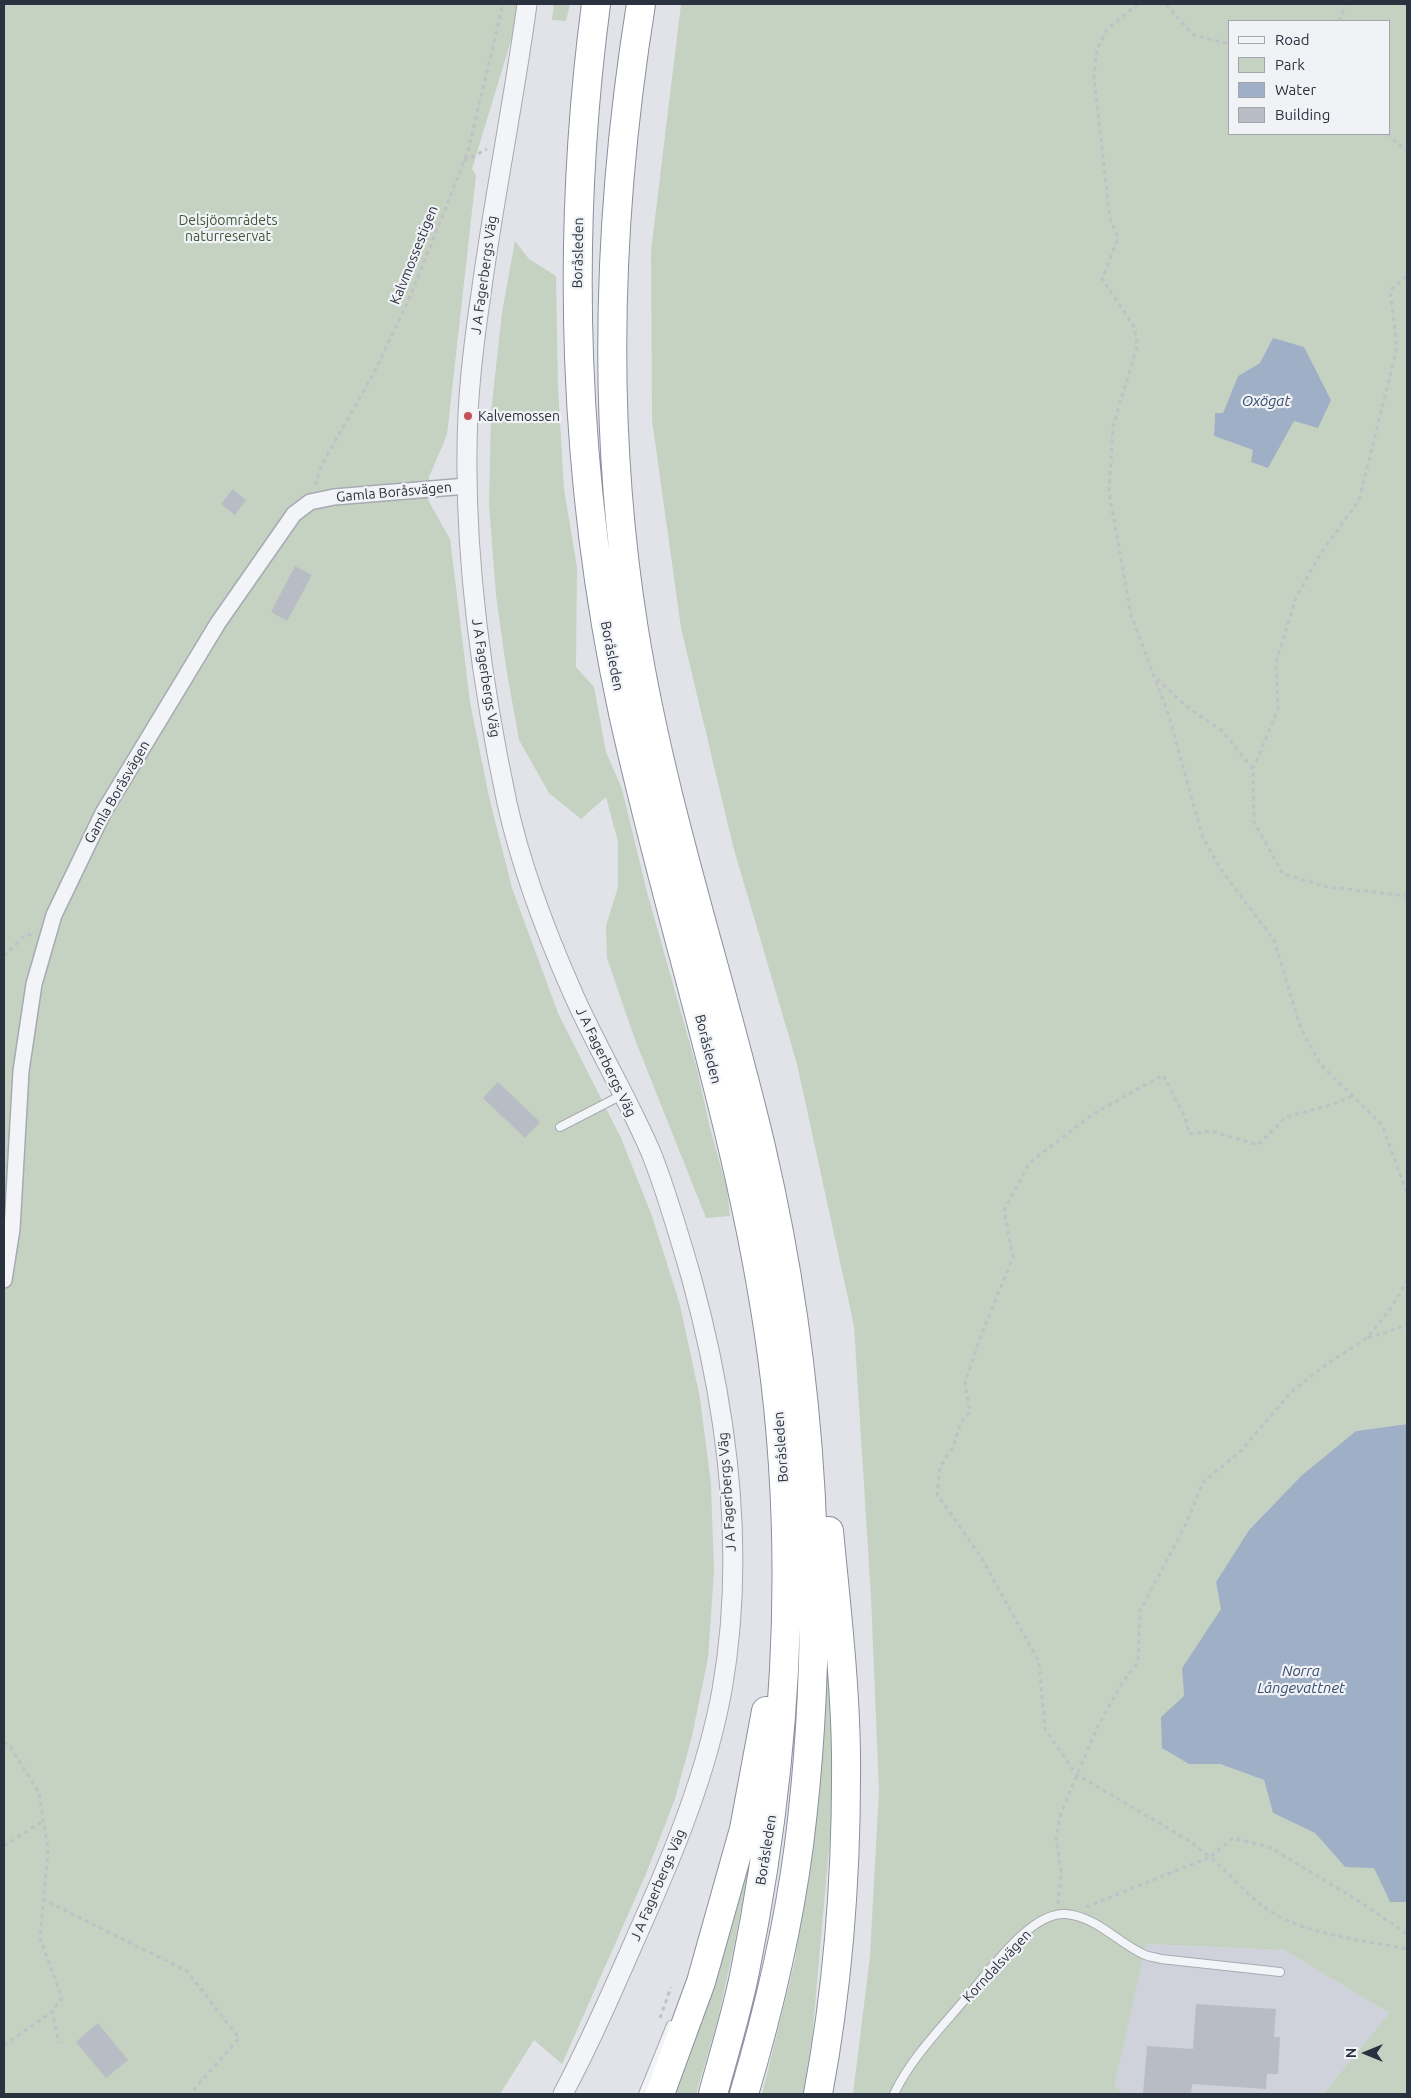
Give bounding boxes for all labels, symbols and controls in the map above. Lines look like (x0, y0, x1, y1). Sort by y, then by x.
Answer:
legend (1228, 20, 1391, 135)
text: Road (1275, 31, 1310, 48)
text: Park (1275, 56, 1305, 73)
text: Water (1275, 81, 1316, 98)
text: Building (1275, 106, 1330, 123)
street label: Kalvmossestigen (387, 203, 441, 307)
park label: Delsjöområdets naturreservat (178, 212, 278, 244)
street label: J A Fagerbergs Väg (467, 214, 501, 336)
street label: Boråsleden (569, 217, 587, 289)
water label: Oxögat (1242, 392, 1290, 410)
place label: Kalvemossen (478, 408, 560, 424)
marker: Kalvemossen (462, 410, 474, 422)
street label: Gamla Boråsvägen (335, 479, 453, 505)
street label: J A Fagerbergs Väg (468, 617, 504, 739)
street label: Boråsleden (597, 620, 627, 692)
street label: Gamla Boråsvägen (81, 738, 153, 846)
street label: J A Fagerbergs Väg (572, 1004, 640, 1120)
street label: Boråsleden (691, 1013, 725, 1085)
street label: Boråsleden (770, 1411, 792, 1483)
street label: J A Fagerbergs Väg (714, 1432, 740, 1552)
water label: Norra Långevattnet (1257, 1662, 1345, 1697)
street label: Boråsleden (752, 1814, 780, 1886)
street label: J A Fagerbergs Väg (627, 1827, 689, 1943)
street label: Korndalsvägen (959, 1926, 1035, 2006)
north arrow (1341, 2028, 1391, 2078)
text: N (1343, 2048, 1359, 2058)

